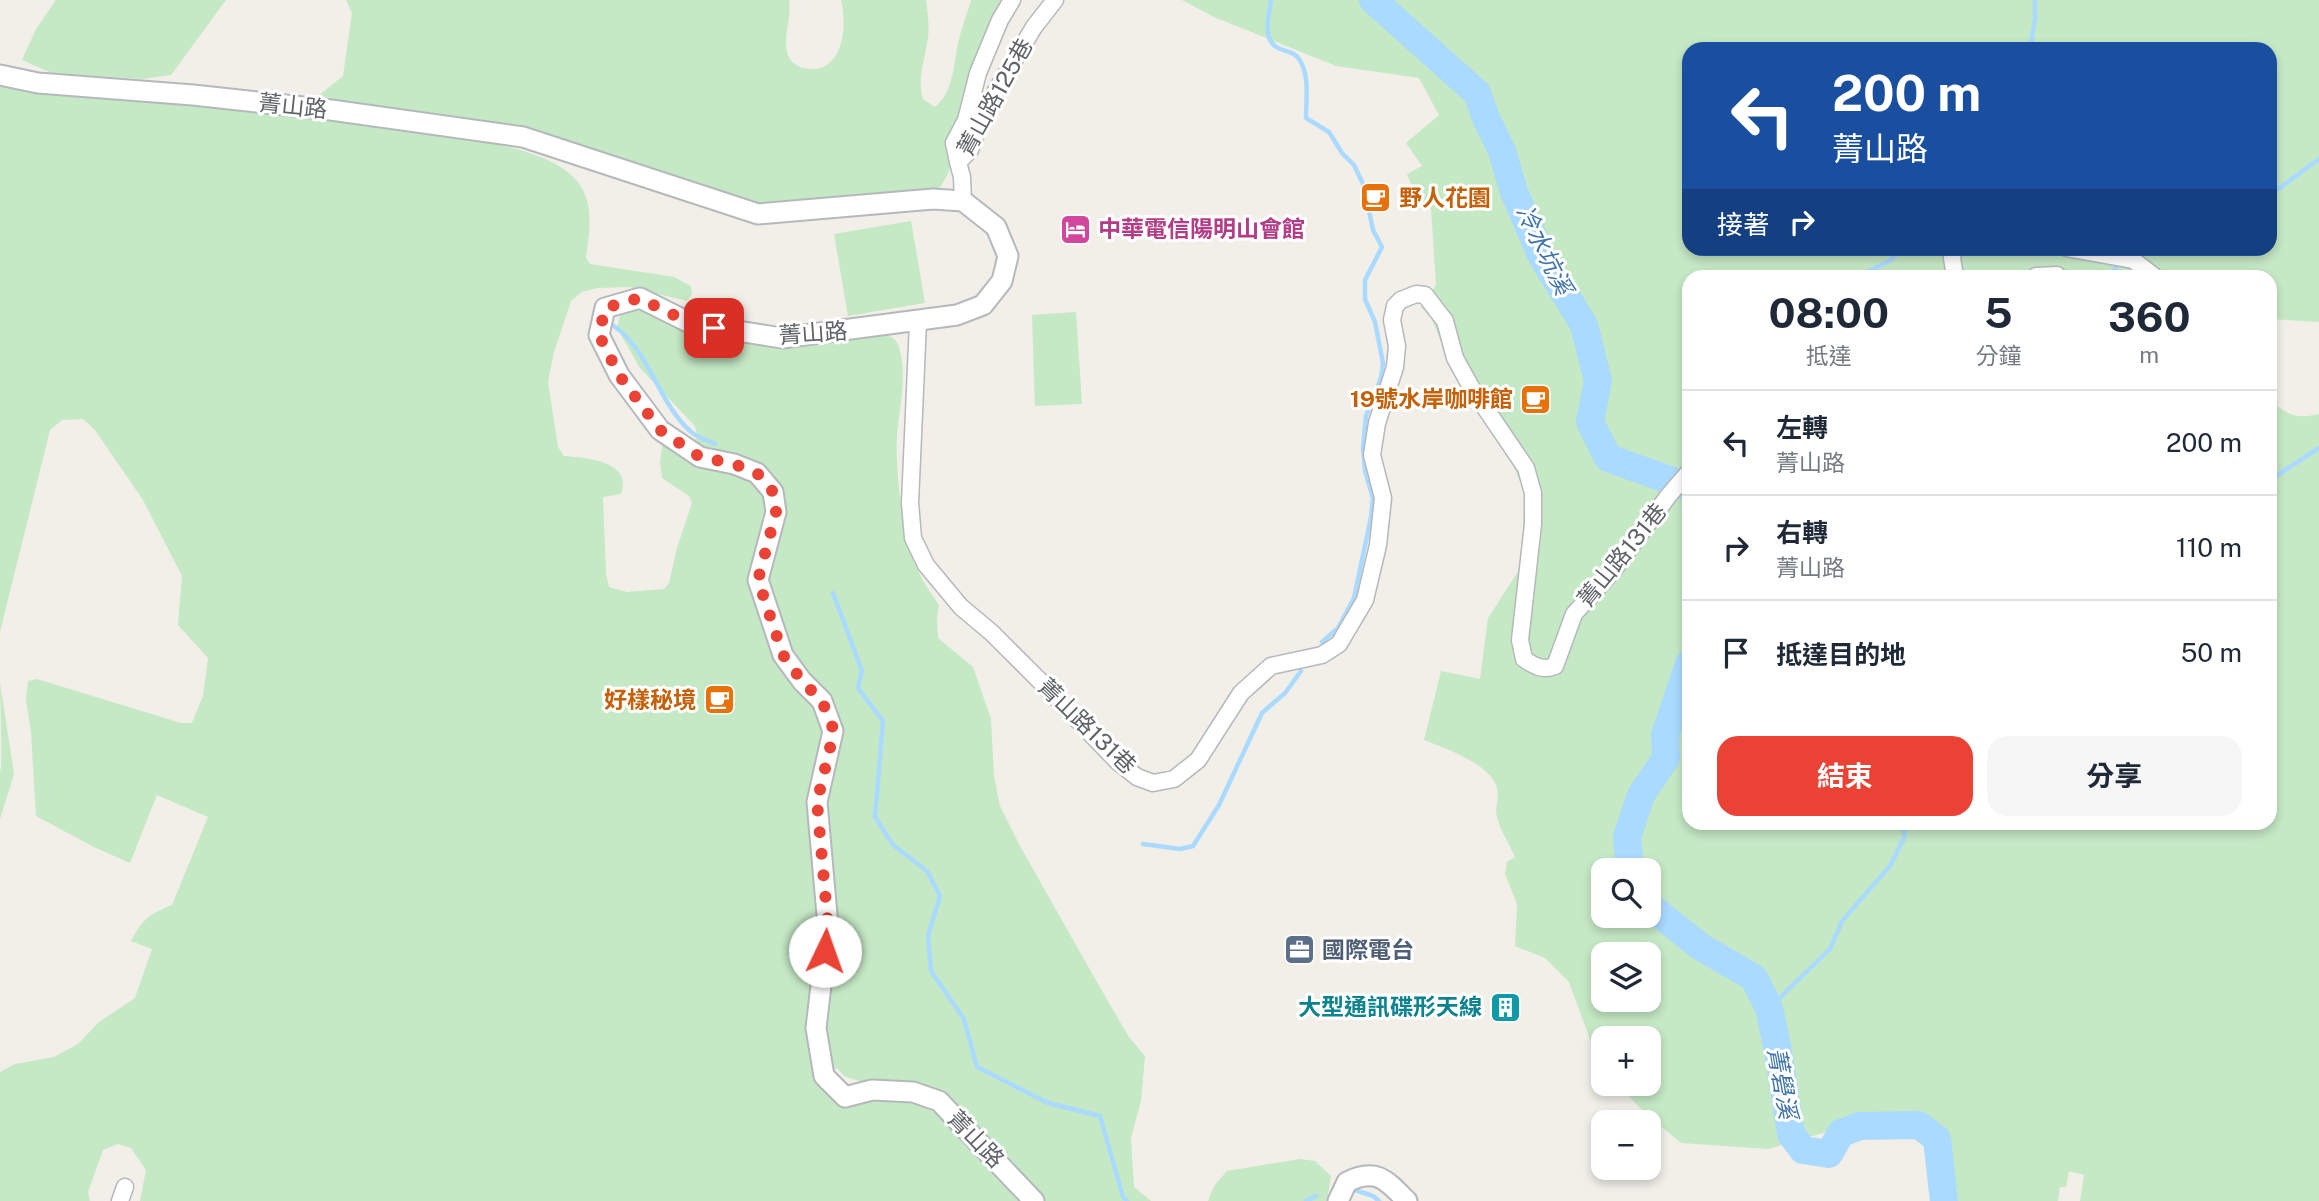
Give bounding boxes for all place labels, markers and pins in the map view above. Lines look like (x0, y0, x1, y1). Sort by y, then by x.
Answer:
cafe icon: 野人花園 (1359, 181, 1393, 215)
place label: 野人花園 (1399, 184, 1491, 211)
hotel icon: 中華電信陽明山會館 (1058, 212, 1092, 246)
place label: 中華電信陽明山會館 (1098, 215, 1305, 242)
pin (684, 298, 744, 358)
cafe icon: 19號水岸咖啡館 (1519, 382, 1553, 416)
place label: 19號水岸咖啡館 (1350, 385, 1513, 412)
cafe icon: 好樣秘境 (702, 683, 736, 717)
place label: 好樣秘境 (604, 686, 696, 713)
office icon: 國際電台 (1282, 933, 1316, 967)
place label: 國際電台 (1322, 936, 1414, 963)
building icon: 大型通訊碟形天線 (1488, 990, 1522, 1024)
place label: 大型通訊碟形天線 (1298, 993, 1482, 1020)

